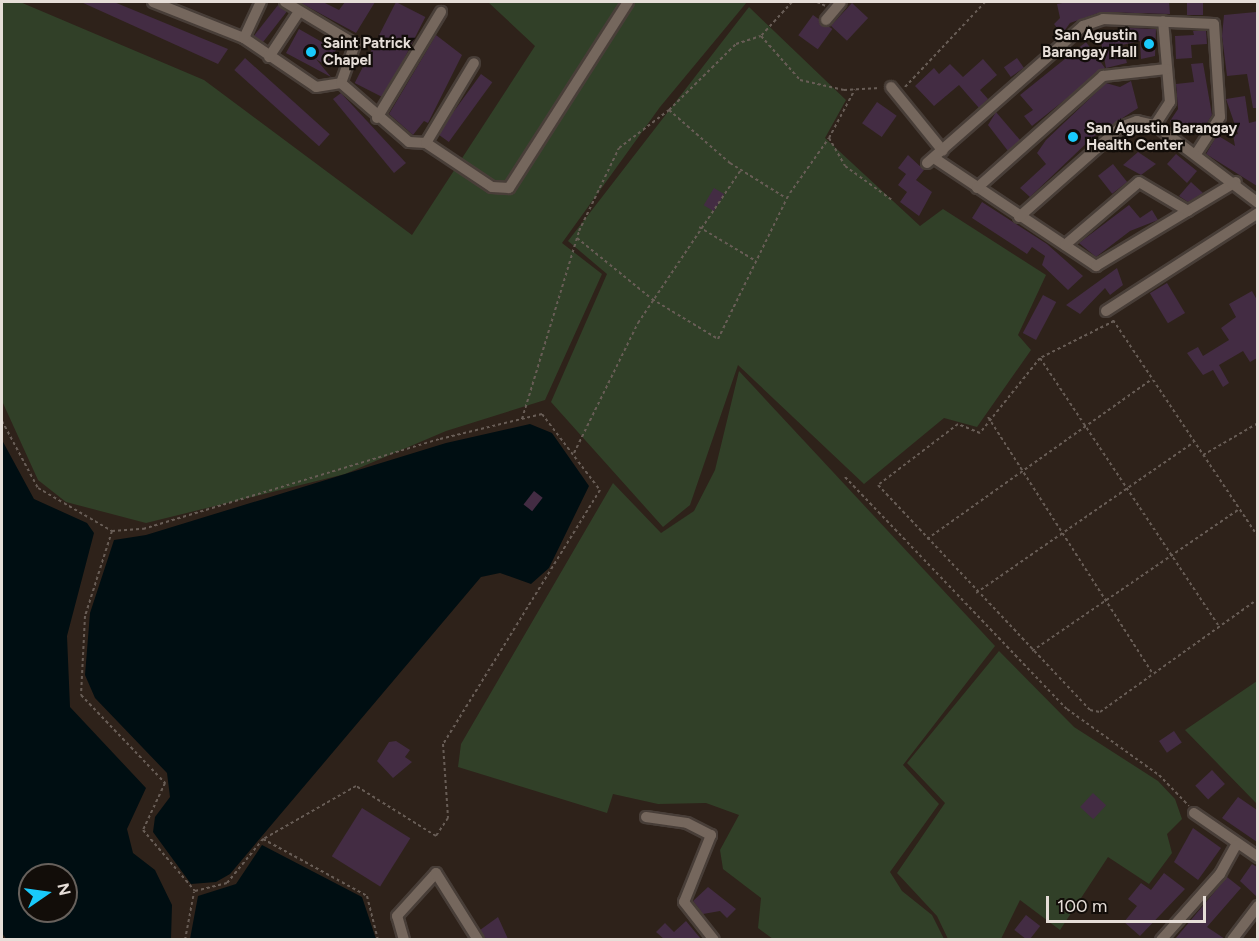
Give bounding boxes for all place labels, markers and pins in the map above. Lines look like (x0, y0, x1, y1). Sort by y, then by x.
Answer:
place label: San Agustin Barangay Hall (1042, 26, 1137, 61)
place label: Saint Patrick Chapel (323, 34, 411, 69)
marker: San Agustin Barangay Hall (1142, 37, 1156, 51)
marker: Saint Patrick Chapel (304, 45, 318, 59)
place label: San Agustin Barangay Health Center (1086, 119, 1237, 154)
marker: San Agustin Barangay Health Center (1064, 128, 1082, 146)

